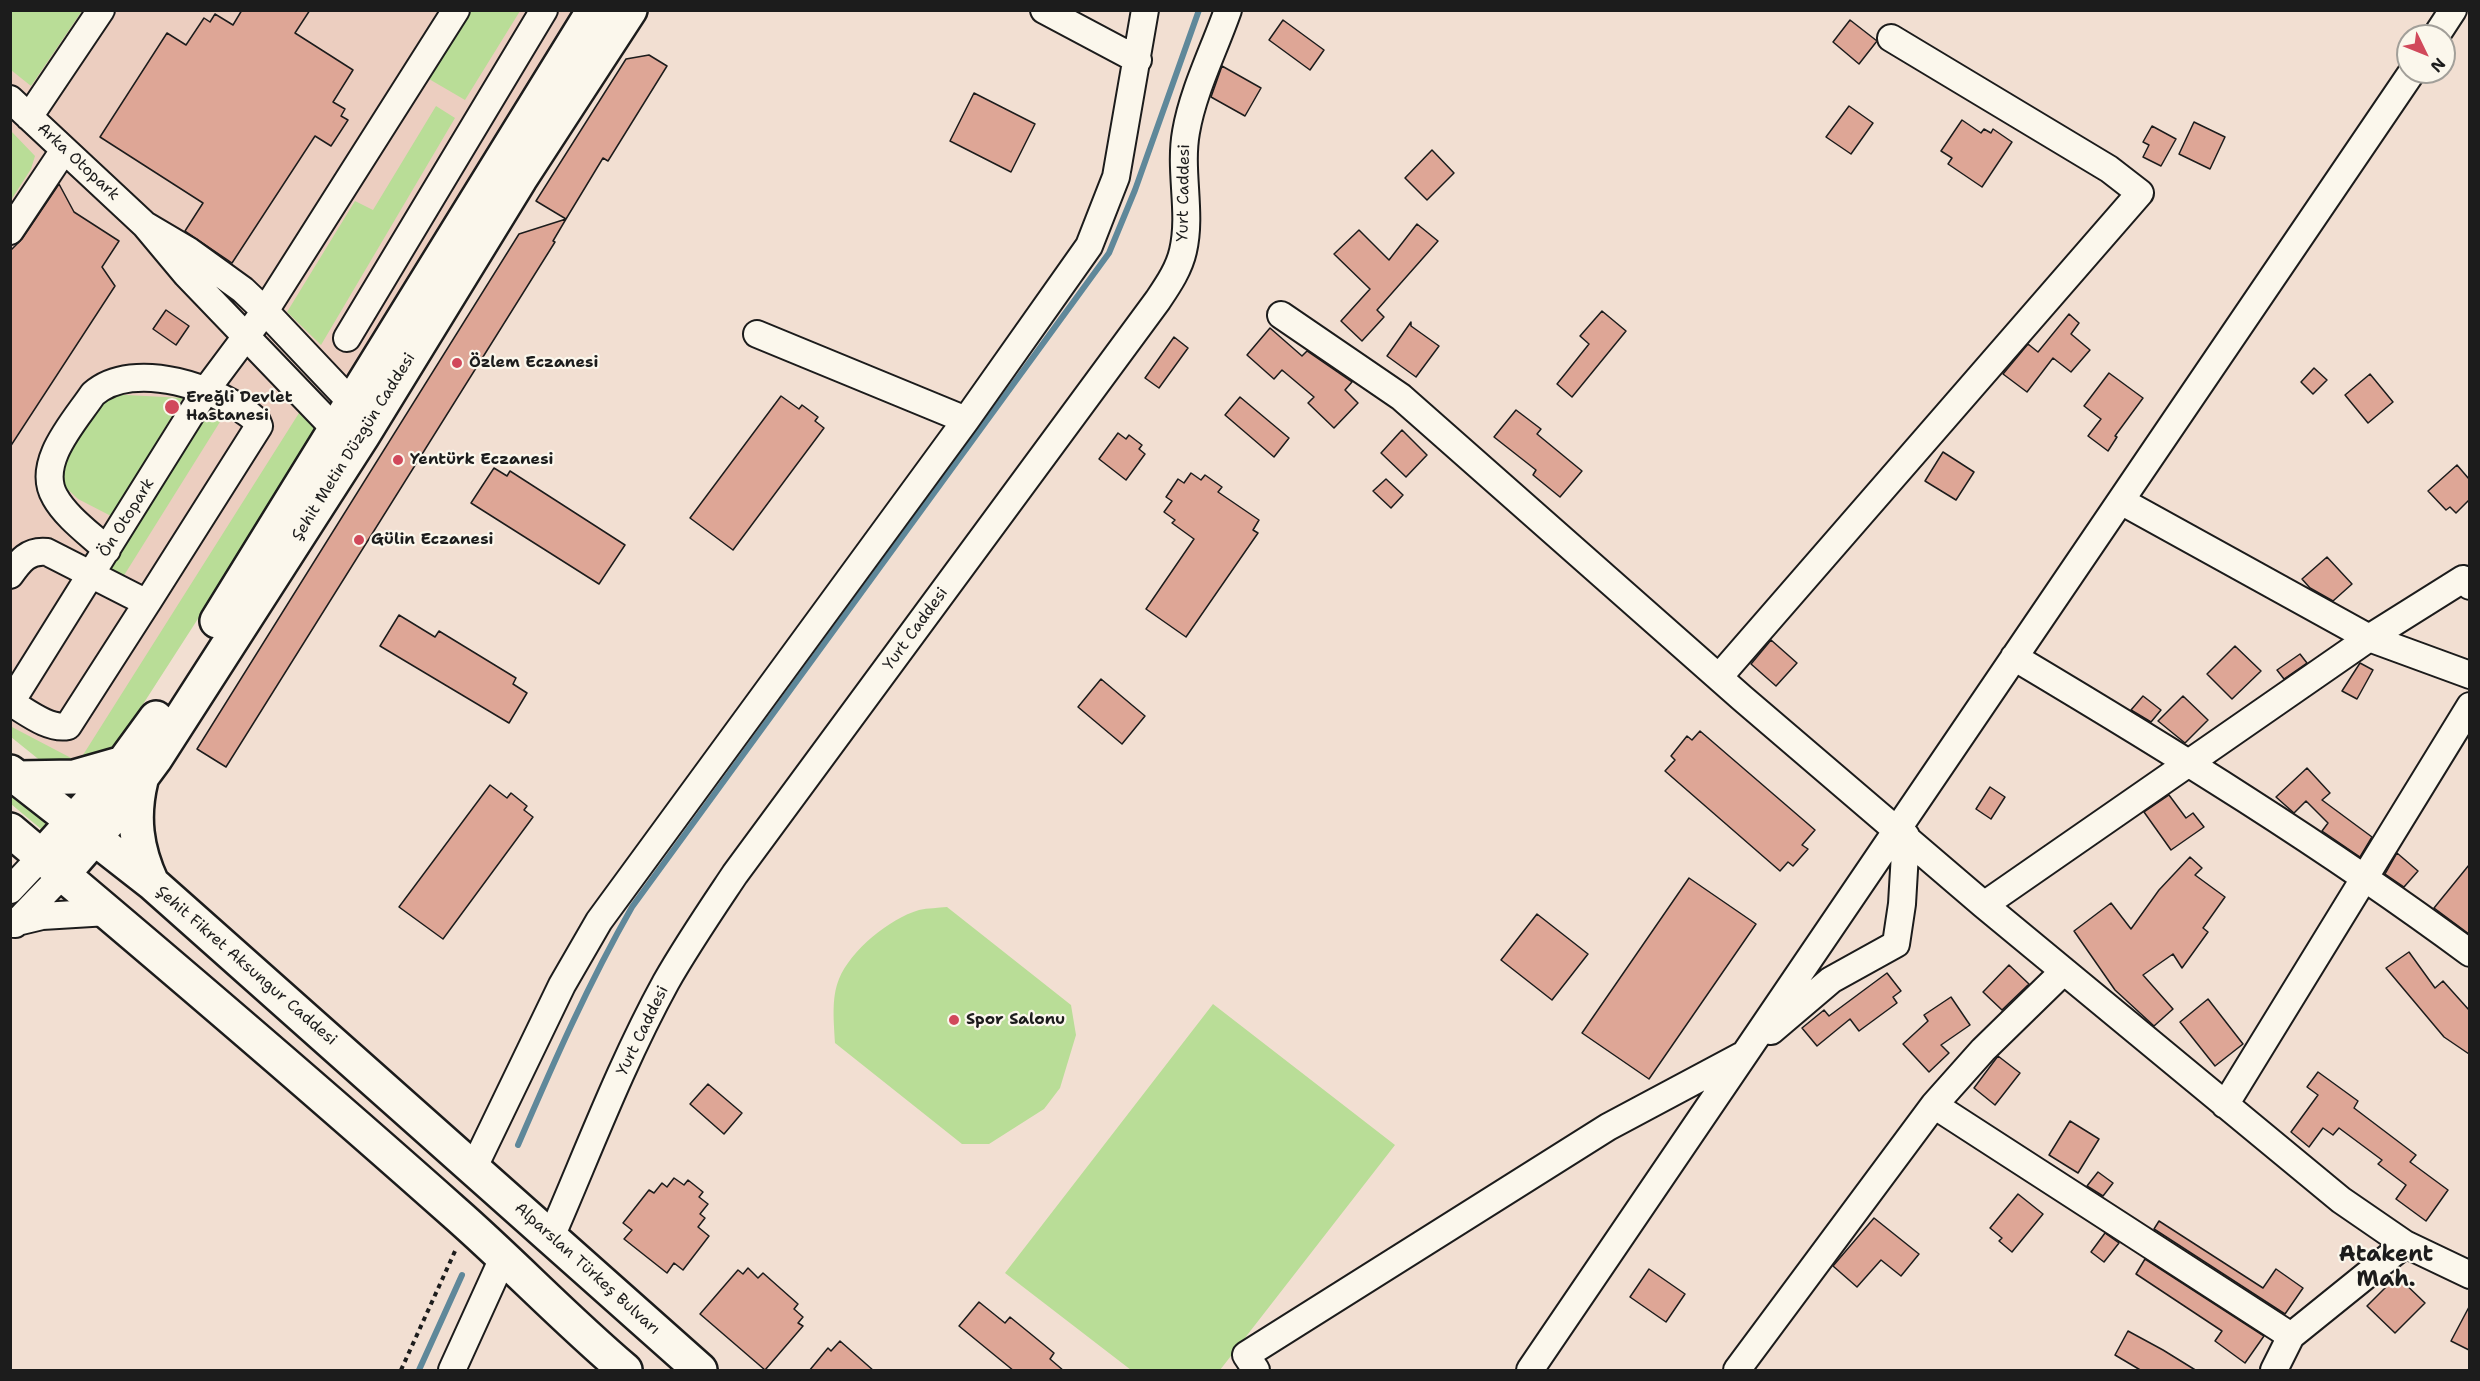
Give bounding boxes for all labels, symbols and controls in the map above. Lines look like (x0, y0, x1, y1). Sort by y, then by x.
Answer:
north arrow (2396, 24, 2456, 84)
text: N (2426, 53, 2450, 77)
street label: Arka Otopark (33, 119, 123, 205)
street label: Yurt Caddesi (1174, 144, 1194, 242)
street label: Şehit Metin Düzgün Caddesi (288, 350, 420, 544)
place label: Özlem Eczanesi (469, 353, 598, 373)
marker: Özlem Eczanesi (450, 356, 464, 370)
place label: Ereğli Devlet Hastanesi (186, 388, 292, 426)
marker: Ereğli Devlet Hastanesi (163, 398, 181, 416)
place label: Yentürk Eczanesi (410, 450, 553, 470)
marker: Yentürk Eczanesi (391, 453, 405, 467)
street label: Ön Otopark (95, 475, 159, 561)
place label: Gülin Eczanesi (371, 530, 493, 550)
marker: Gülin Eczanesi (352, 533, 366, 547)
street label: Yurt Caddesi (880, 584, 952, 674)
street label: Şehit Fikret Aksungur Caddesi (152, 882, 340, 1050)
street label: Yurt Caddesi (613, 983, 673, 1079)
place label: Spor Salonu (966, 1010, 1065, 1030)
marker: Spor Salonu (947, 1013, 961, 1027)
street label: Alparslan Türkeş Bulvarı (510, 1199, 664, 1339)
district label: Atakent Mah. (2339, 1242, 2433, 1294)

